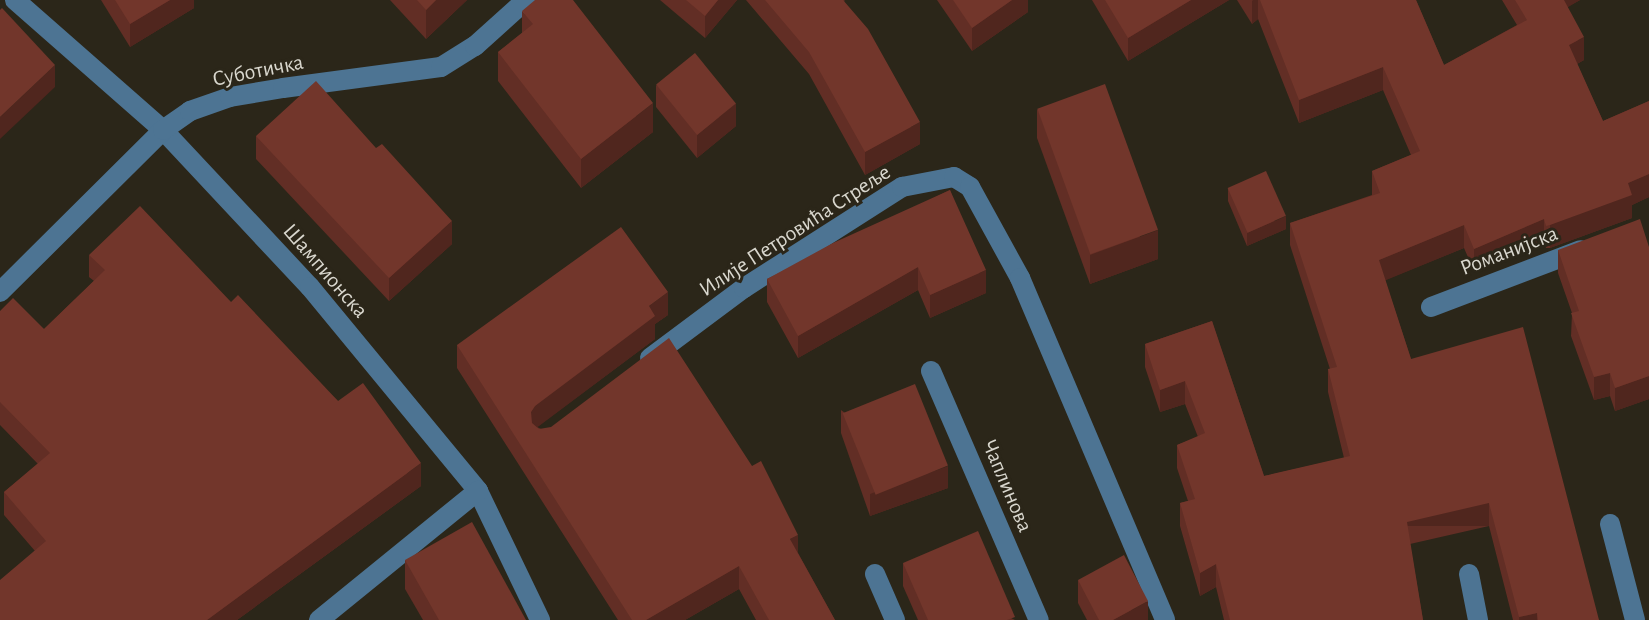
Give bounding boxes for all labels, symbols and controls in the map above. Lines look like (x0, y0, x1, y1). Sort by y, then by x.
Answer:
street label: Суботичка (210, 49, 306, 93)
street label: Илије Петровића Стреље (694, 159, 896, 303)
street label: Шампионска (277, 218, 373, 324)
street label: Романијска (1456, 220, 1562, 282)
street label: Чаплинова (976, 436, 1038, 536)

